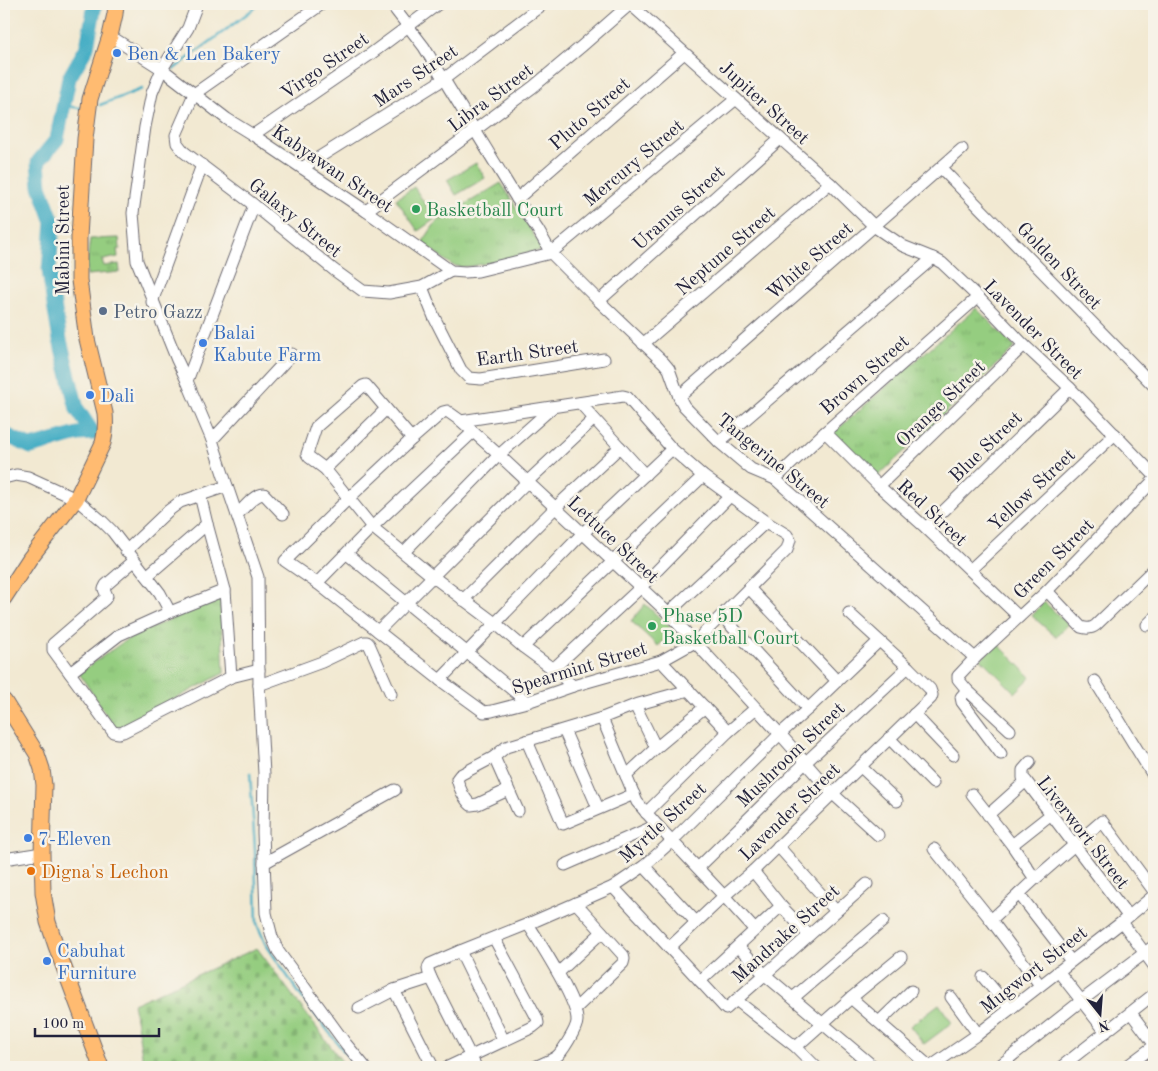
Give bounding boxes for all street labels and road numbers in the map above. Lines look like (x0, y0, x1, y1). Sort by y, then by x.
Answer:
street label: Virgo Street (278, 30, 373, 104)
street label: Mars Street (371, 42, 462, 112)
street label: Jupiter Street (715, 59, 812, 149)
street label: Libra Street (446, 61, 537, 137)
street label: Pluto Street (547, 75, 635, 155)
street label: Mercury Street (581, 117, 688, 211)
street label: Kabyawan Street (268, 123, 395, 217)
street label: Uranus Street (630, 163, 729, 255)
street label: Galaxy Street (244, 176, 344, 262)
street label: Mabini Street (55, 184, 74, 296)
street label: Neptune Street (673, 204, 780, 300)
street label: White Street (764, 220, 857, 304)
street label: Golden Street (1012, 220, 1104, 314)
street label: Lavender Street (979, 277, 1086, 384)
street label: Brown Street (818, 332, 914, 419)
street label: Earth Street (475, 338, 580, 371)
street label: Orange Street (894, 358, 990, 452)
street label: Blue Street (947, 409, 1027, 487)
street label: Tangerine Street (713, 411, 832, 513)
street label: Yellow Street (986, 446, 1080, 536)
street label: Red Street (893, 477, 970, 551)
street label: Lettuce Street (563, 494, 662, 588)
street label: Green Street (1011, 516, 1099, 604)
street label: Spearmint Street (510, 640, 650, 699)
street label: Mushroom Street (734, 700, 849, 812)
street label: Lavender Street (737, 760, 845, 865)
street label: Liverwort Street (1032, 774, 1132, 893)
street label: Myrtle Street (616, 780, 711, 868)
street label: Mandrake Street (729, 882, 844, 988)
street label: Mugwort Street (978, 924, 1091, 1018)

